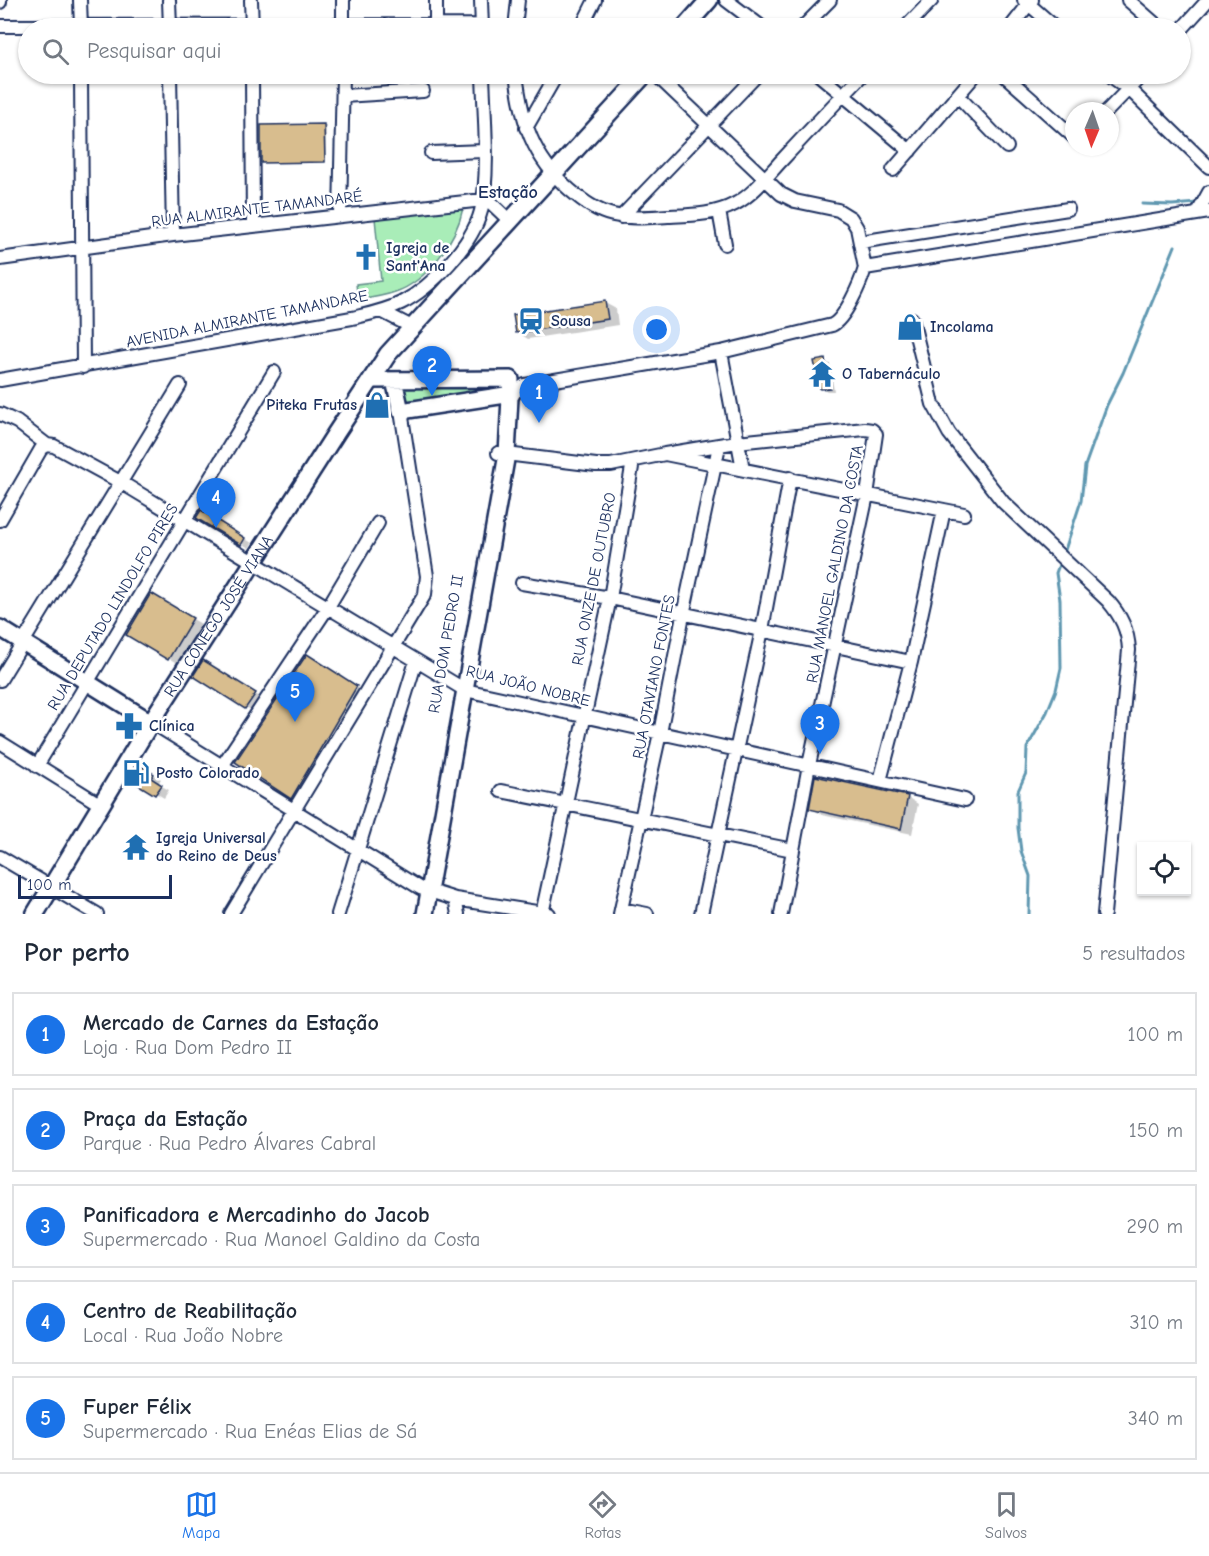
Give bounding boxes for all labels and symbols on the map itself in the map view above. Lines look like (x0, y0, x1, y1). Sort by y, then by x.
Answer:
north arrow (1065, 102, 1119, 156)
district label: Estação (478, 182, 538, 203)
street label: RUA ALMIRANTE TAMANDARÉ (150, 186, 364, 231)
place label: Igreja de Sant'Ana (386, 239, 449, 275)
church icon: Igreja de Sant'Ana (351, 242, 381, 272)
street label: AVENIDA ALMIRANTE TAMANDARE (125, 287, 370, 351)
station icon: Sousa (516, 306, 546, 336)
place label: Sousa (551, 312, 591, 330)
shop icon: Incolama (895, 312, 925, 342)
your location (642, 315, 671, 344)
place label: Incolama (930, 318, 994, 336)
pin: 2 (412, 346, 452, 396)
temple icon: O Tabernáculo (807, 359, 837, 389)
place label: O Tabernáculo (842, 365, 941, 383)
pin: 1 (520, 374, 558, 423)
shop icon: Piteka Frutas (362, 390, 392, 420)
place label: Piteka Frutas (266, 396, 357, 414)
street label: RUA MANOEL GALDINO DA COSTA (803, 443, 867, 685)
pin: 4 (196, 478, 236, 528)
street label: RUA ONZE DE OUTUBRO (568, 491, 620, 667)
street label: RUA DEPUTADO LINDOLFO PIRES (44, 500, 182, 713)
street label: RUA CÔNEGO JOSÉ VIANA (161, 532, 277, 700)
street label: RUA DOM PEDRO II (425, 573, 467, 715)
street label: RUA OTAVIANO FONTES (629, 593, 679, 761)
street label: RUA JOÃO NOBRE (464, 662, 592, 710)
pin: 5 (276, 672, 314, 722)
pin: 3 (800, 704, 840, 754)
pharmacy icon: Clínica (114, 711, 144, 741)
place label: Clínica (149, 717, 195, 735)
fuel station icon: Posto Colorado (121, 758, 151, 788)
place label: Posto Colorado (156, 764, 259, 782)
place label: Igreja Universal do Reino de Deus (156, 829, 277, 865)
temple icon: Igreja Universal do Reino de Deus (121, 832, 151, 862)
scale bar (18, 872, 172, 899)

